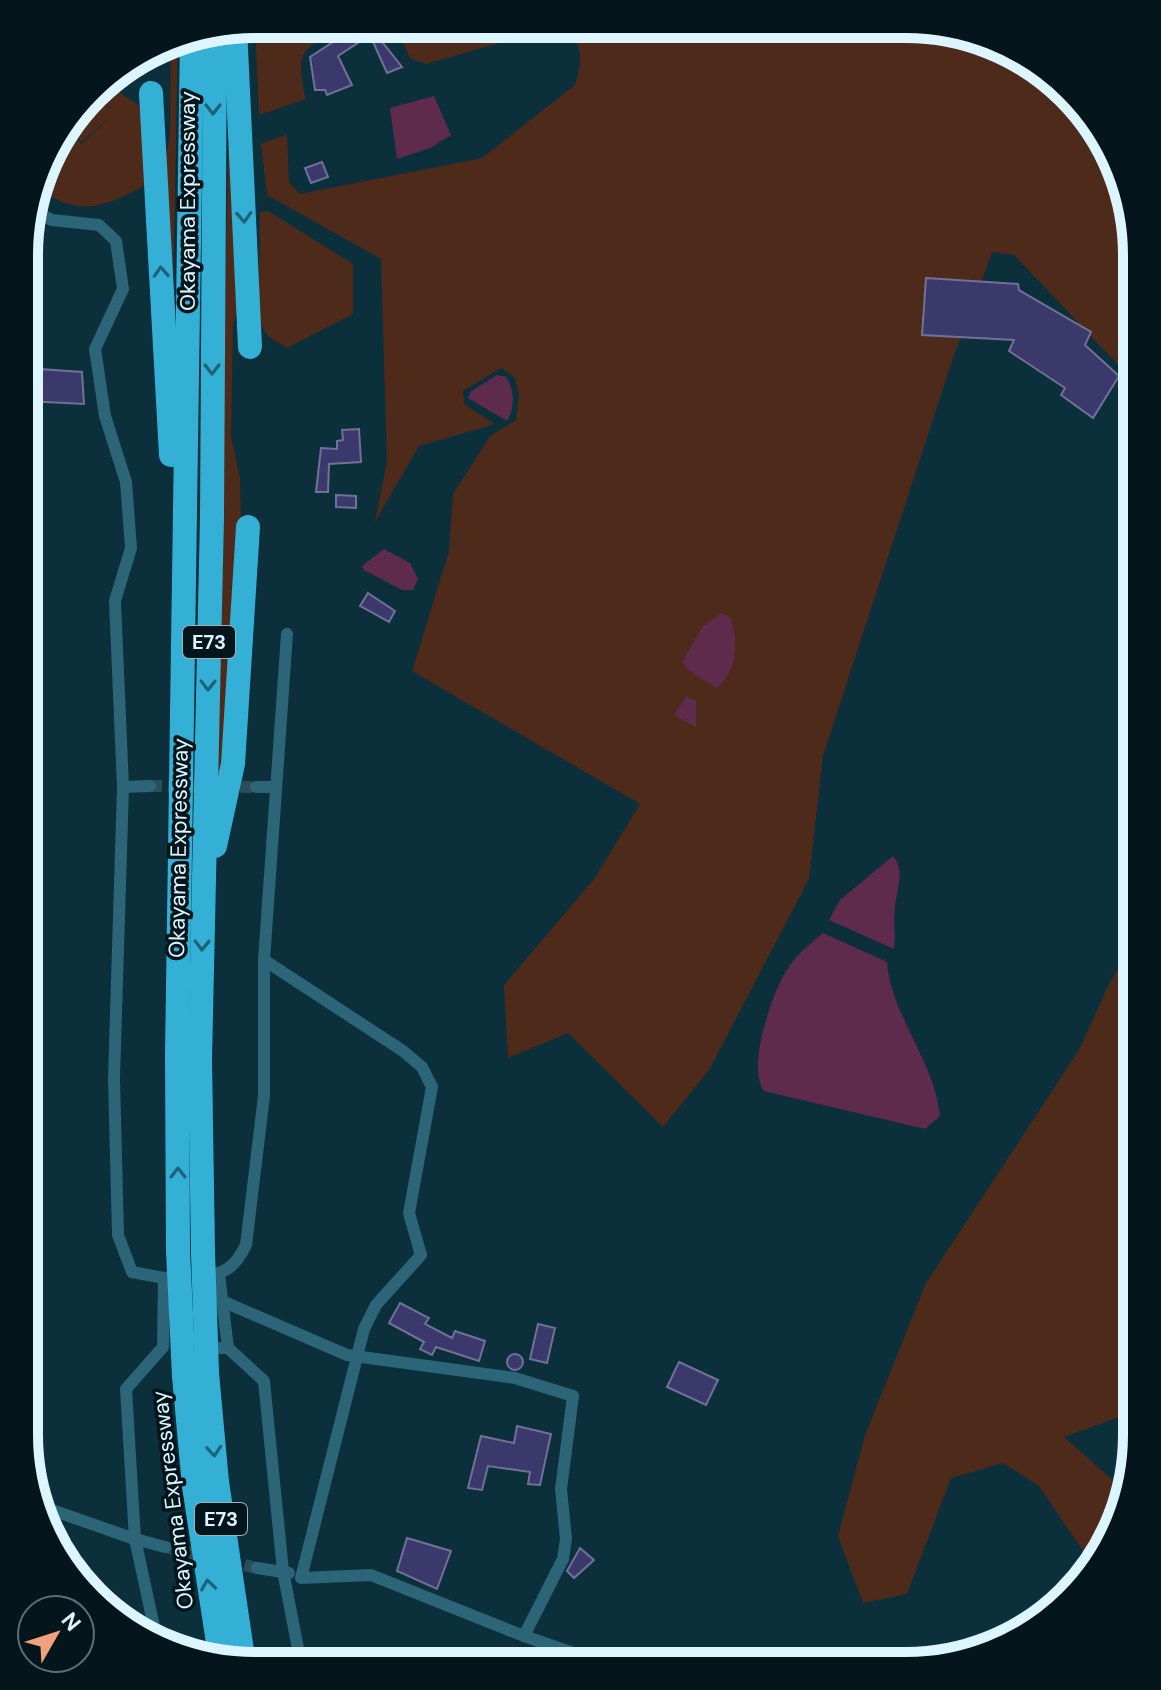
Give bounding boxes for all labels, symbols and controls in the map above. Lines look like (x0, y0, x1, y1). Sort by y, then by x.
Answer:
street label: Okayama Expressway (173, 91, 202, 311)
one-way arrow (205, 103, 222, 116)
one-way arrow (235, 211, 252, 224)
one-way arrow (153, 265, 170, 278)
one-way arrow (204, 363, 221, 376)
road number: E73 (183, 626, 235, 658)
one-way arrow (199, 679, 217, 692)
street label: Okayama Expressway (162, 738, 195, 958)
one-way arrow (193, 939, 211, 952)
one-way arrow (169, 1166, 187, 1179)
street label: Okayama Expressway (145, 1389, 200, 1611)
one-way arrow (205, 1445, 222, 1458)
road number: E73 (195, 1503, 247, 1535)
one-way arrow (200, 1578, 217, 1592)
north arrow (16, 1594, 96, 1674)
text: N (55, 1606, 87, 1637)

